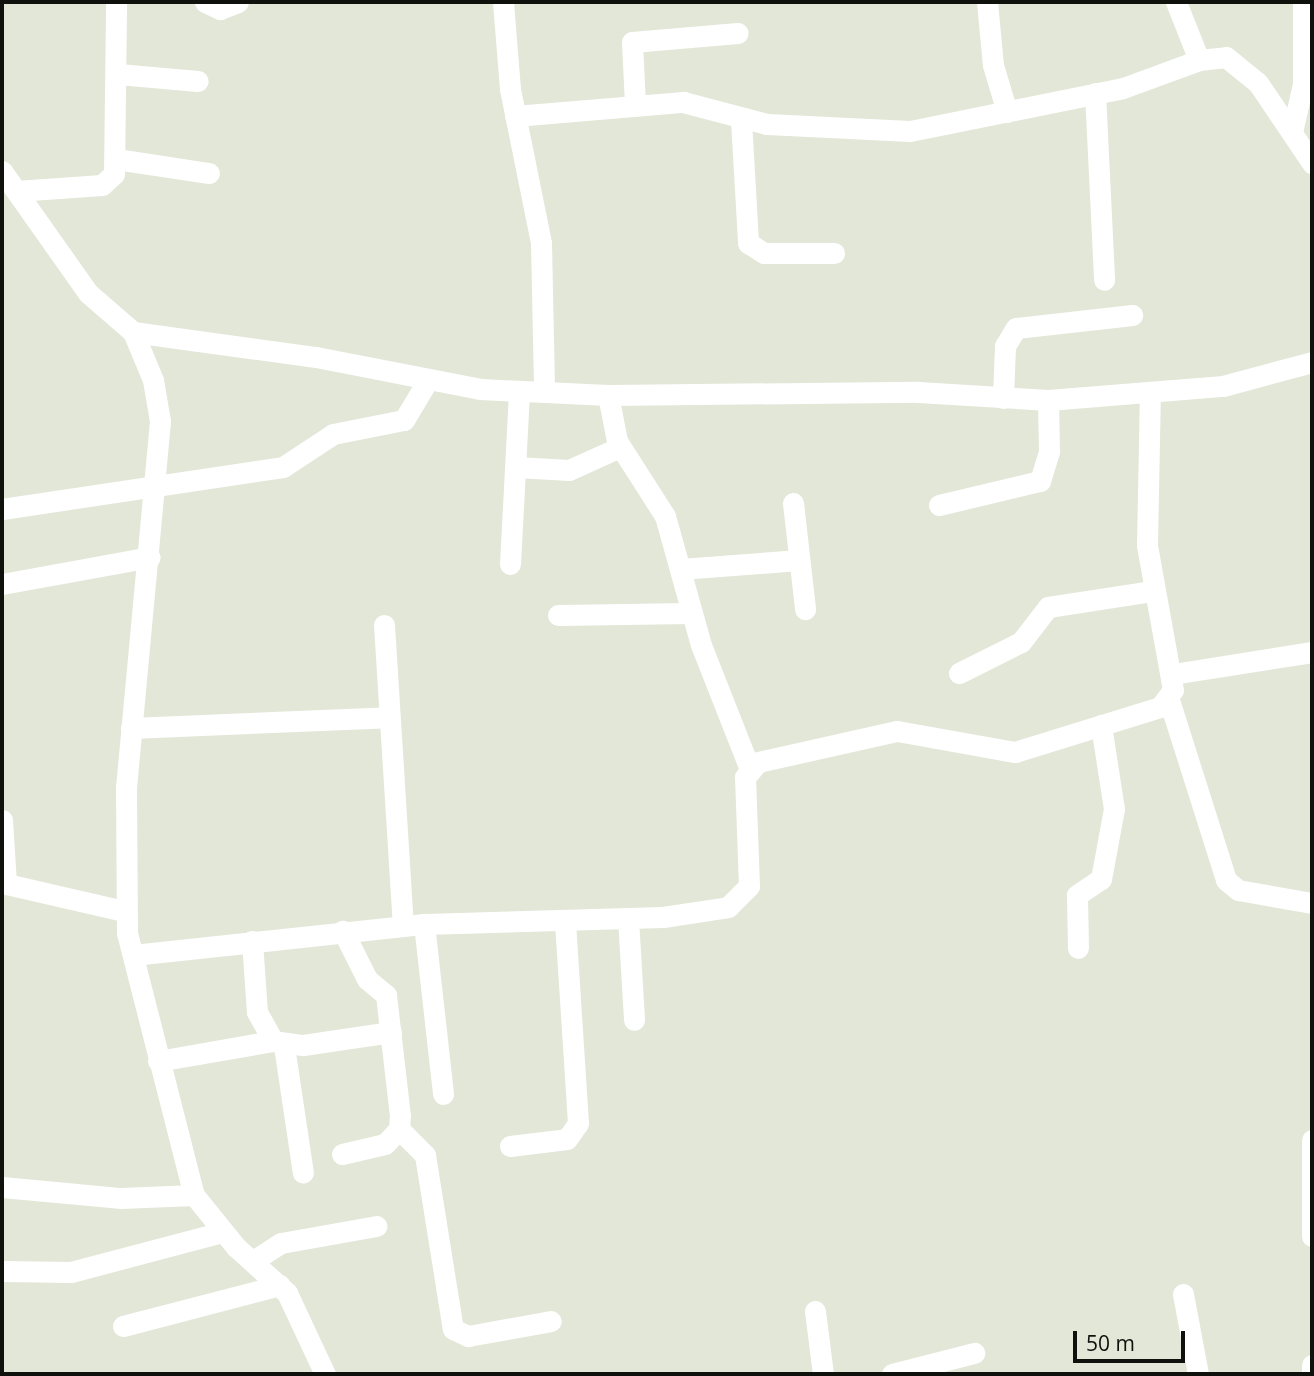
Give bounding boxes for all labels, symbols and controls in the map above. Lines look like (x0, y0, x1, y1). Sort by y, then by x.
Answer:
scale bar (1076, 1316, 1188, 1360)
text: 50 m (1086, 1329, 1135, 1357)

